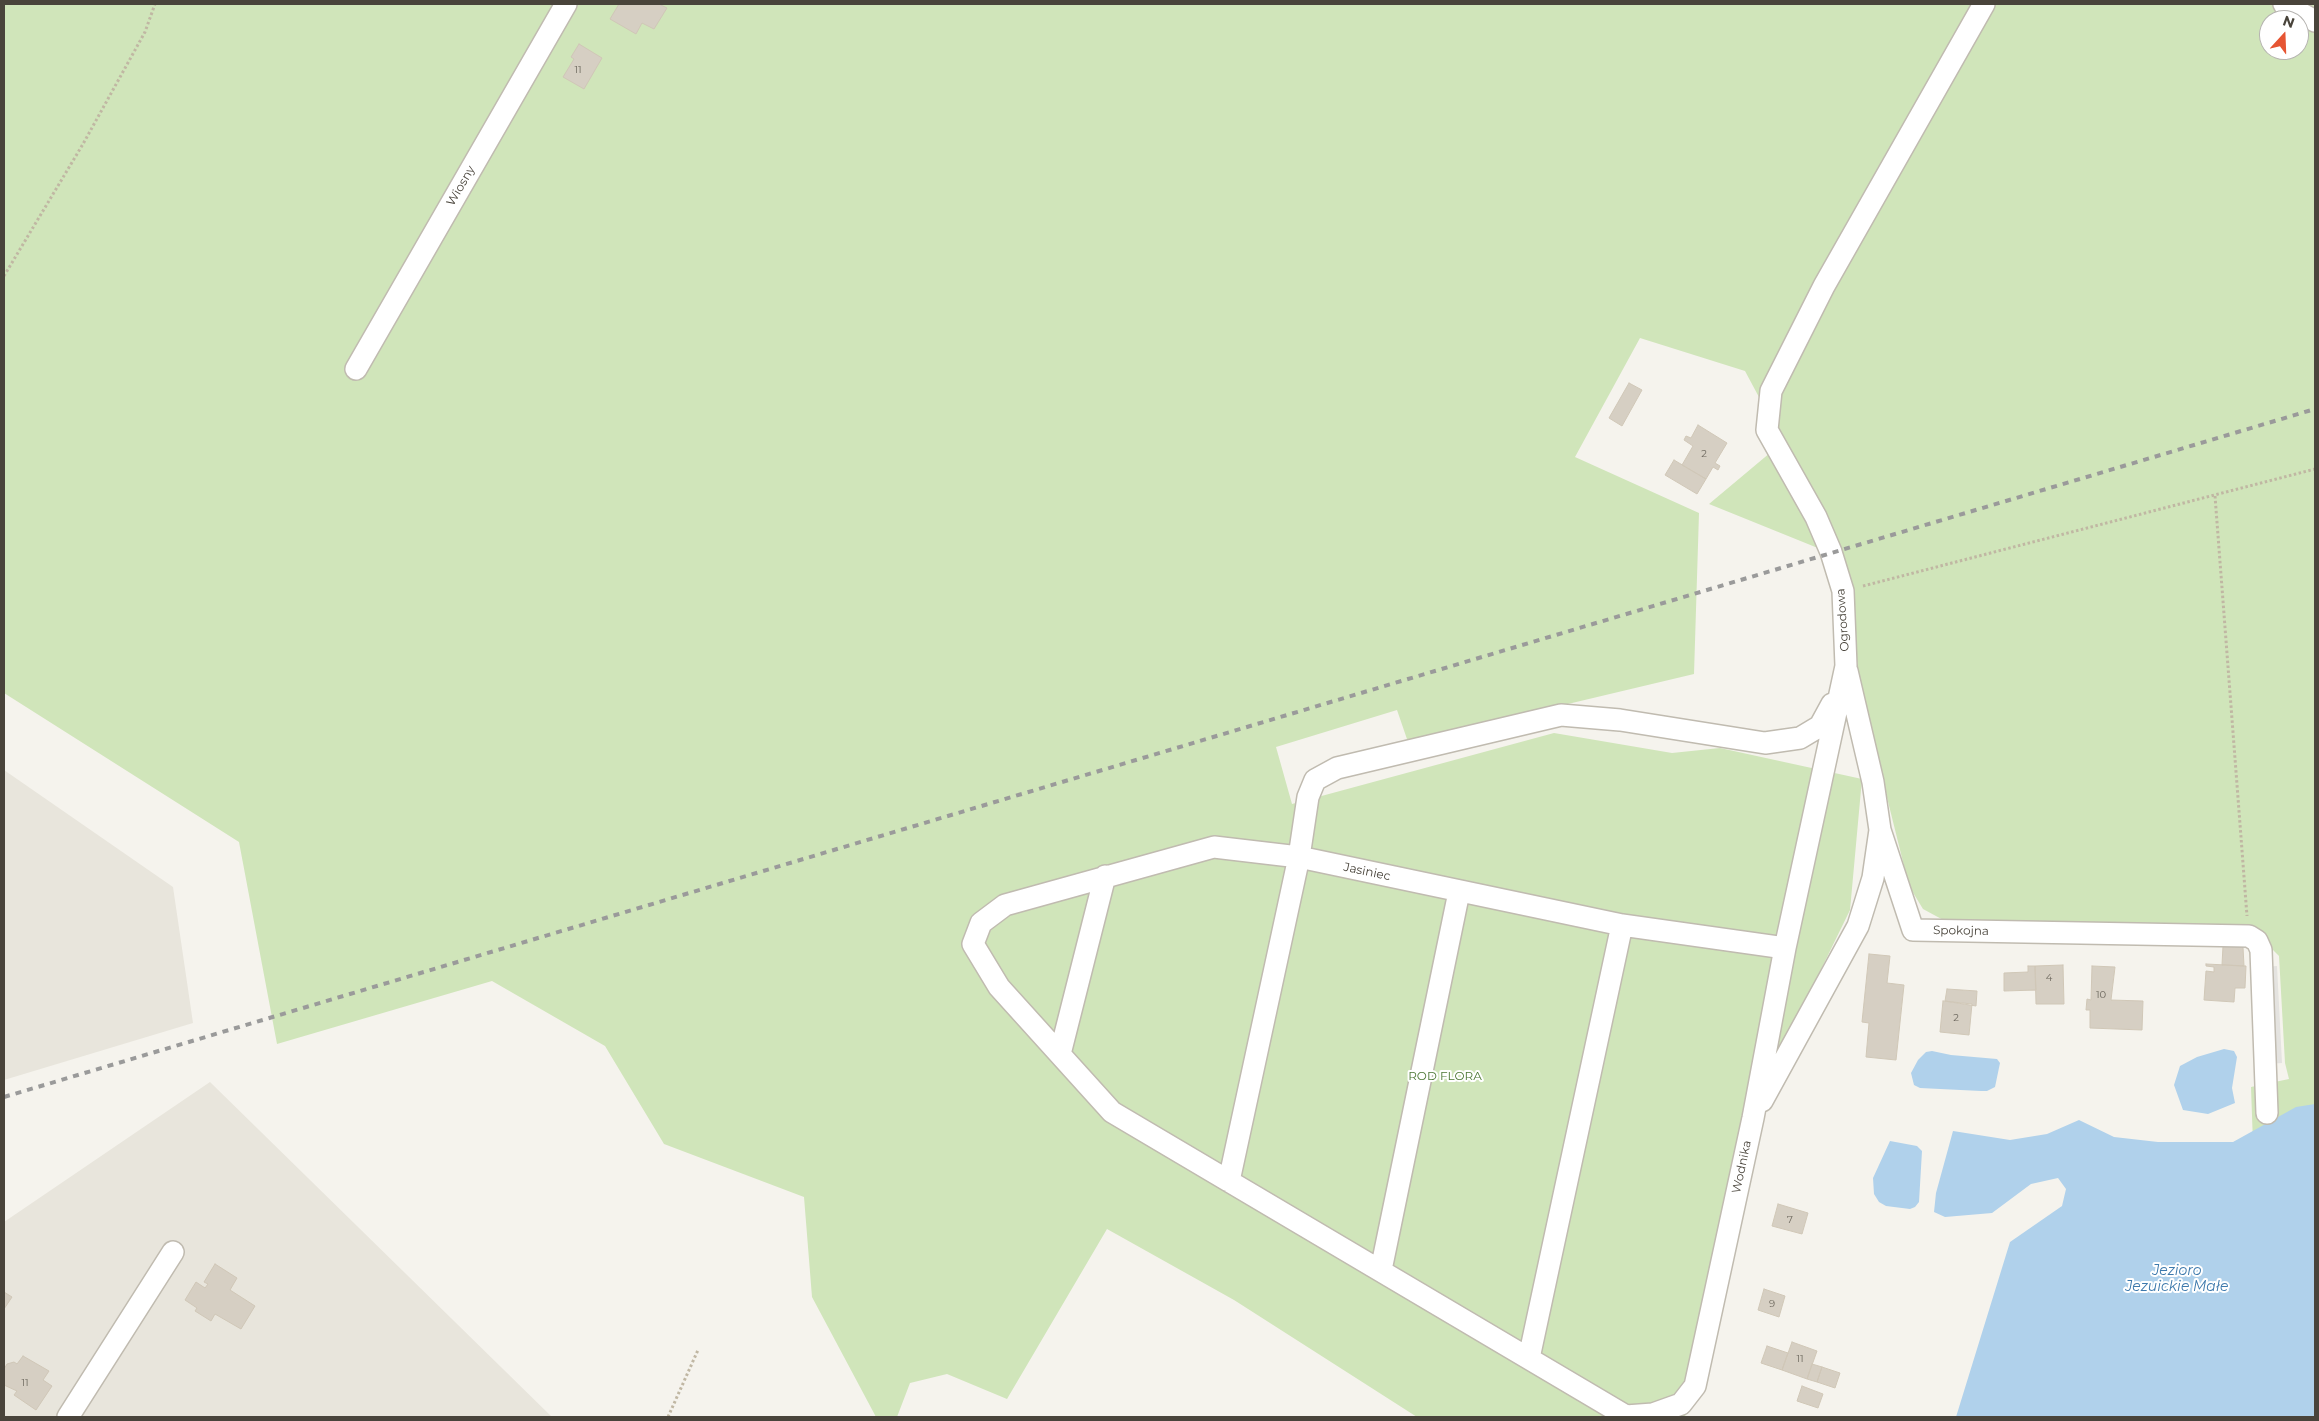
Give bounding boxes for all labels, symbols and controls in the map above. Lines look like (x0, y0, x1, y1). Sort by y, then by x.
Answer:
north arrow (2259, 10, 2309, 60)
text: N (2280, 11, 2297, 32)
house number: 11 (574, 64, 582, 76)
street label: Wiosny (444, 163, 478, 209)
house number: 2 (1701, 448, 1707, 460)
street label: Ogrodowa (1834, 588, 1852, 652)
street label: Jasiniec (1342, 860, 1392, 884)
street label: Spokojna (1933, 923, 1989, 939)
house number: 4 (2046, 972, 2052, 984)
house number: 10 (2096, 989, 2106, 1001)
house number: 2 (1953, 1012, 1959, 1024)
park label: ROD FLORA (1408, 1069, 1482, 1083)
street label: Wodnika (1729, 1139, 1755, 1195)
house number: 7 (1787, 1214, 1793, 1226)
water label: Jezioro Jezuickie Małe (2125, 1263, 2229, 1295)
house number: 9 (1769, 1298, 1775, 1310)
house number: 11 (1796, 1353, 1804, 1365)
house number: 11 (21, 1377, 29, 1389)

